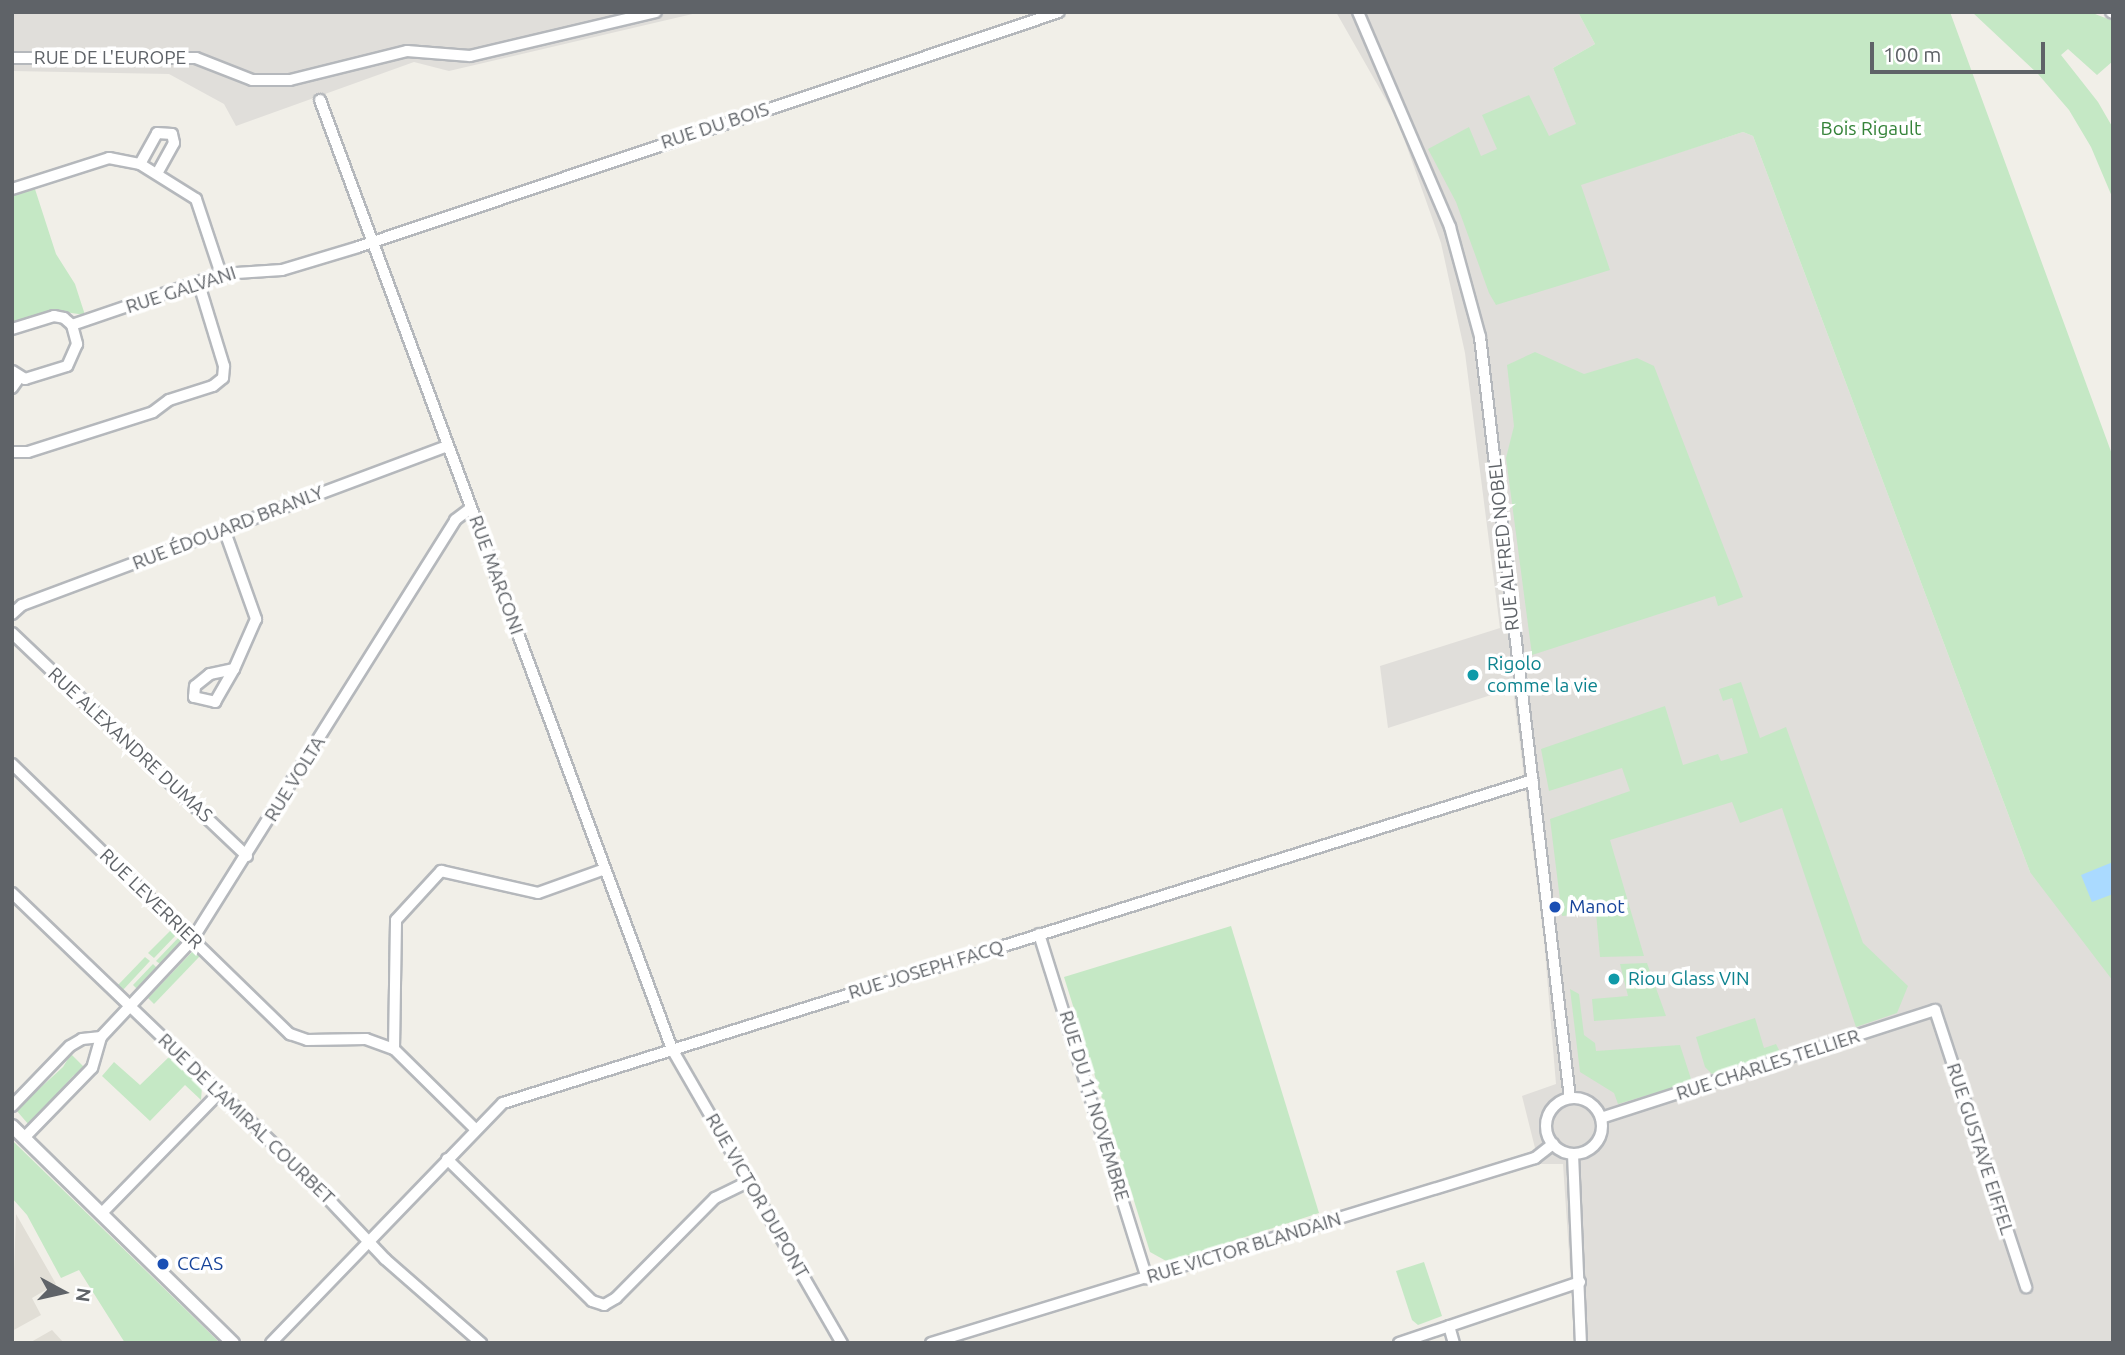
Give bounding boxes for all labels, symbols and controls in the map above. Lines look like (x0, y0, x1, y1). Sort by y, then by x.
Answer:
scale bar (1873, 28, 2048, 72)
text: 100 m (1883, 42, 1941, 66)
street label: RUE DE L'EUROPE (34, 47, 186, 69)
street label: RUE DU BOIS (658, 98, 772, 154)
park label: Bois Rigault (1821, 118, 1921, 140)
street label: RUE GALVANI (123, 261, 239, 319)
street label: RUE ALFRED NOBEL (1484, 458, 1524, 632)
street label: RUE ÉDOUARD BRANLY (129, 481, 327, 575)
street label: RUE MARCONI (464, 512, 528, 638)
place label: Rigolo comme la vie (1487, 653, 1598, 697)
street label: RUE ALEXANDRE DUMAS (43, 663, 217, 827)
marker: Rigolo comme la vie (1465, 667, 1481, 683)
street label: RUE VOLTA (260, 732, 330, 826)
street label: RUE LEVERRIER (95, 844, 207, 954)
place label: Manot (1569, 896, 1625, 918)
marker: Manot (1547, 899, 1563, 915)
street label: RUE JOSEPH FACQ (846, 936, 1006, 1004)
place label: Riou Glass VIN (1628, 968, 1750, 990)
marker: Riou Glass VIN (1606, 971, 1622, 987)
street label: RUE DU 11 NOVEMBRE (1054, 1008, 1134, 1204)
street label: RUE CHARLES TELLIER (1673, 1025, 1863, 1105)
street label: RUE DE L'AMIRAL COURBET (153, 1029, 339, 1209)
street label: RUE GUSTAVE EIFFEL (1941, 1060, 2019, 1238)
street label: RUE VICTOR DUPONT (700, 1110, 814, 1282)
street label: RUE VICTOR BLANDAIN (1144, 1208, 1344, 1288)
place label: CCAS (177, 1253, 223, 1275)
marker: CCAS (155, 1256, 171, 1272)
north arrow (28, 1257, 98, 1327)
text: N (72, 1286, 96, 1303)

